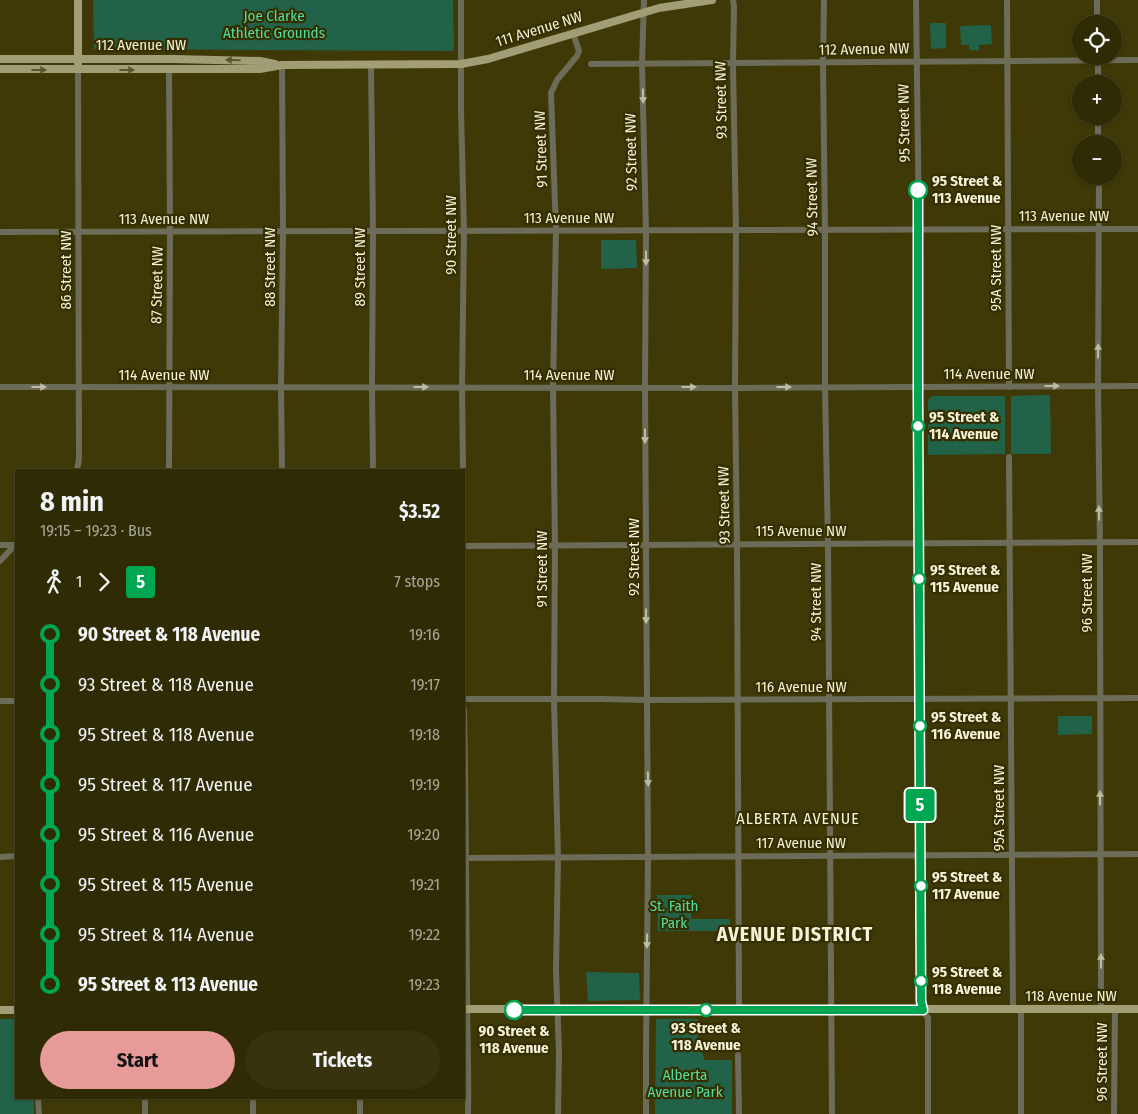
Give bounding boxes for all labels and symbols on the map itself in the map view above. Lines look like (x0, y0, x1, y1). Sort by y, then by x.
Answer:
park label: Joe Clarke Athletic Grounds (223, 7, 325, 42)
street label: 111 Avenue NW (494, 7, 584, 51)
street label: 112 Avenue NW (96, 36, 186, 54)
street label: 112 Avenue NW (819, 39, 909, 59)
one-way arrow (225, 56, 241, 64)
street label: 93 Street NW (711, 61, 731, 139)
one-way arrow (31, 66, 47, 74)
one-way arrow (119, 66, 135, 74)
street label: 95 Street NW (894, 84, 914, 162)
one-way arrow (639, 88, 647, 104)
street label: 91 Street NW (531, 110, 551, 188)
street label: 92 Street NW (621, 113, 641, 191)
street label: 94 Street NW (802, 157, 822, 237)
place label: 95 Street & 113 Avenue (932, 172, 1003, 207)
marker: 95 Street & 113 Avenue (908, 180, 928, 200)
street label: 90 Street NW (442, 195, 460, 275)
street label: 113 Avenue NW (1019, 207, 1109, 225)
street label: 113 Avenue NW (524, 209, 614, 227)
street label: 113 Avenue NW (119, 210, 209, 228)
street label: 95A Street NW (987, 225, 1005, 311)
street label: 88 Street NW (261, 227, 279, 307)
street label: 89 Street NW (351, 228, 369, 306)
street label: 86 Street NW (57, 230, 75, 310)
street label: 87 Street NW (147, 246, 167, 324)
one-way arrow (642, 250, 650, 266)
one-way arrow (1094, 342, 1102, 358)
street label: 114 Avenue NW (943, 365, 1035, 383)
street label: 114 Avenue NW (118, 366, 210, 384)
street label: 114 Avenue NW (523, 366, 615, 384)
one-way arrow (1044, 382, 1060, 390)
one-way arrow (31, 383, 47, 391)
one-way arrow (413, 383, 429, 391)
one-way arrow (681, 383, 697, 391)
one-way arrow (776, 383, 792, 391)
place label: 95 Street & 114 Avenue (929, 408, 1000, 443)
marker: 95 Street & 114 Avenue (911, 419, 925, 433)
one-way arrow (641, 428, 649, 444)
street label: 93 Street NW (714, 466, 734, 544)
one-way arrow (1095, 505, 1103, 521)
street label: 92 Street NW (625, 518, 643, 596)
street label: 115 Avenue NW (756, 522, 846, 540)
street label: 91 Street NW (533, 530, 551, 608)
street label: 96 Street NW (1078, 553, 1096, 633)
place label: 95 Street & 115 Avenue (930, 561, 1001, 596)
street label: 94 Street NW (807, 563, 825, 641)
marker: 95 Street & 115 Avenue (912, 572, 926, 586)
one-way arrow (643, 608, 651, 624)
street label: 116 Avenue NW (755, 678, 847, 696)
place label: 95 Street & 116 Avenue (931, 708, 1002, 743)
marker: 95 Street & 116 Avenue (913, 719, 927, 733)
street label: 95A Street NW (990, 765, 1008, 851)
one-way arrow (644, 771, 652, 787)
line badge: 5 (904, 789, 936, 821)
one-way arrow (1096, 790, 1104, 806)
district label: ALBERTA AVENUE (736, 809, 860, 828)
street label: 117 Avenue NW (756, 834, 846, 852)
place label: 95 Street & 117 Avenue (932, 868, 1003, 903)
marker: 95 Street & 117 Avenue (914, 879, 928, 893)
park label: St. Faith Park (650, 897, 698, 932)
district label: AVENUE DISTRICT (716, 922, 873, 946)
one-way arrow (643, 933, 651, 949)
one-way arrow (1097, 952, 1105, 968)
place label: 95 Street & 118 Avenue (932, 963, 1003, 998)
marker: 95 Street & 118 Avenue (914, 974, 928, 988)
street label: 118 Avenue NW (1025, 987, 1117, 1005)
marker: 90 Street & 118 Avenue (504, 1000, 524, 1020)
marker: 93 Street & 118 Avenue (699, 1003, 713, 1017)
place label: 93 Street & 118 Avenue (671, 1019, 742, 1054)
place label: 90 Street & 118 Avenue (478, 1022, 550, 1057)
street label: 96 Street NW (1093, 1022, 1111, 1102)
park label: Alberta Avenue Park (647, 1066, 723, 1101)

